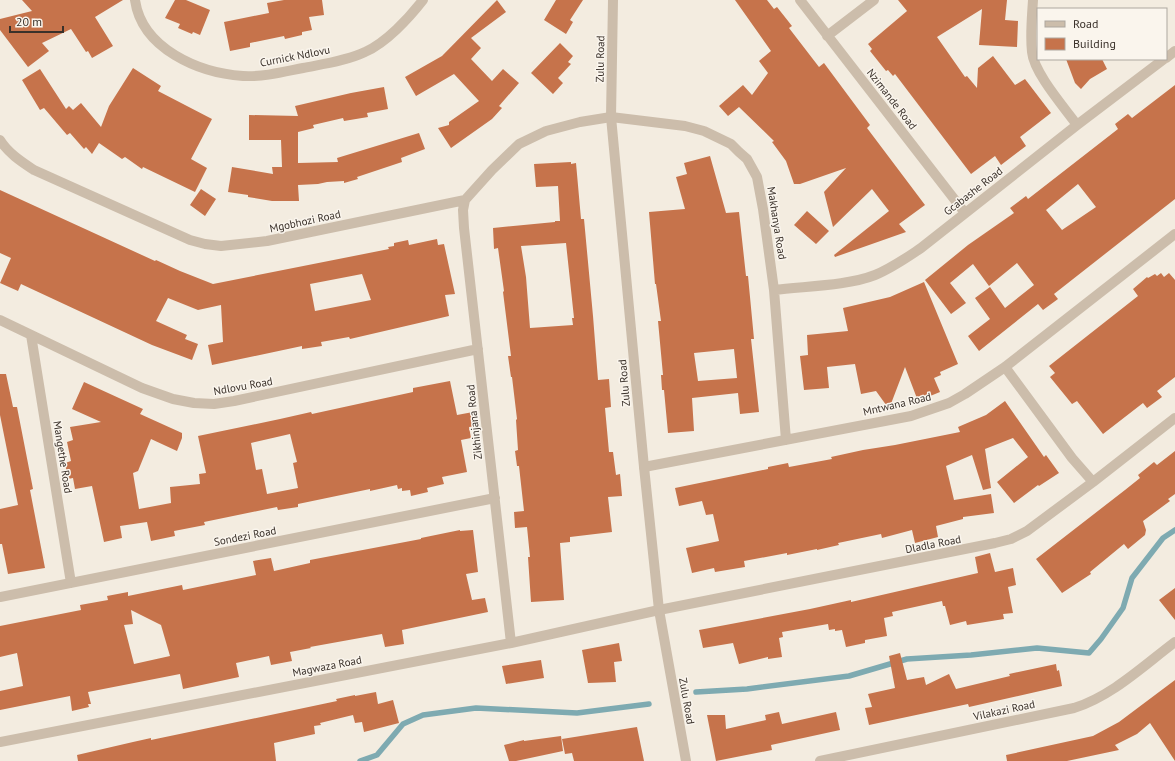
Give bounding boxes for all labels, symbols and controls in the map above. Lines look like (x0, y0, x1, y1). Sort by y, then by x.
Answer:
scale bar (10, 8, 63, 34)
legend (1037, 8, 1167, 60)
text: 20 m (16, 14, 42, 29)
text: Road (1073, 16, 1098, 31)
street label: Zulu Road (593, 35, 607, 83)
text: Building (1073, 36, 1116, 51)
street label: Curnick Ndlovu (259, 42, 331, 70)
street label: Nzimande Road (864, 66, 920, 132)
street label: Gcabashe Road (941, 164, 1005, 218)
street label: Makhanya Road (764, 185, 790, 261)
street label: Mgobhozi Road (268, 207, 342, 235)
street label: Zulu Road (615, 359, 633, 407)
street label: Ndlovu Road (212, 374, 274, 398)
street label: Zikhinjana Road (463, 384, 485, 460)
street label: Mntwana Road (861, 389, 933, 419)
street label: Mangethe Road (50, 420, 76, 494)
street label: Sondezi Road (213, 523, 277, 549)
street label: Dladla Road (904, 532, 962, 556)
street label: Magwaza Road (291, 652, 363, 680)
street label: Zulu Road (676, 677, 698, 725)
street label: Vilakazi Road (971, 697, 1036, 724)

